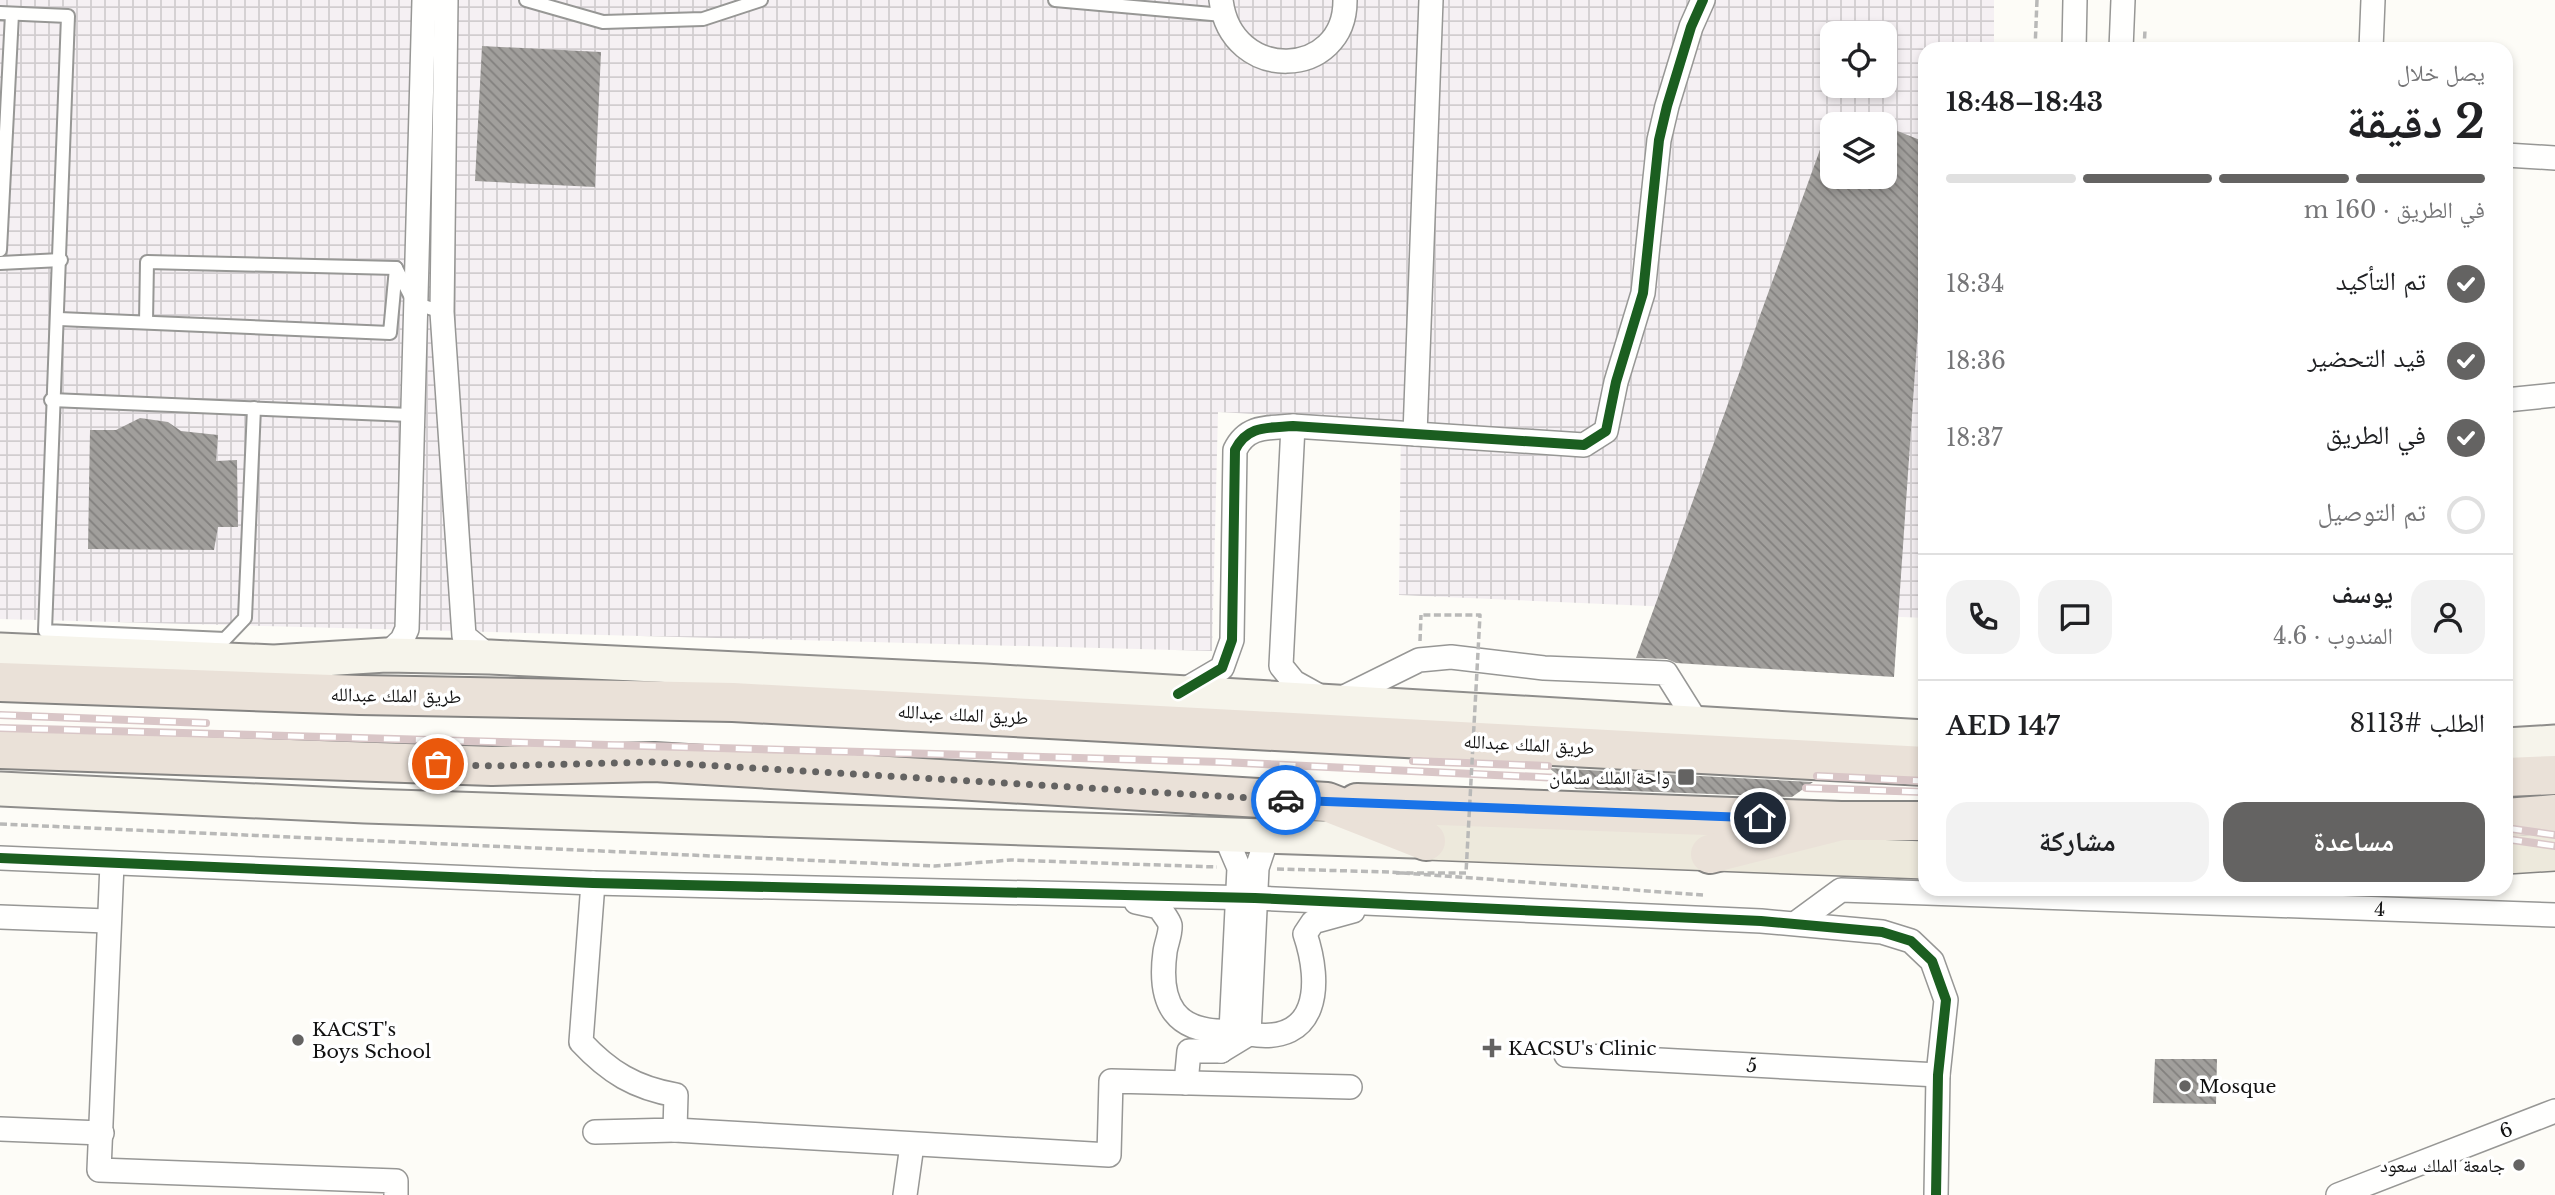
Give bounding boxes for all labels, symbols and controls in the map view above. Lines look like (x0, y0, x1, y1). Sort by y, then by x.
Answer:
map controls (1820, 21, 1897, 189)
button: locate (1820, 21, 1897, 98)
text: يصل خلال (2397, 59, 2485, 87)
text: 18:43–18:48 (1946, 86, 2103, 118)
text: 2 دقيقة (2346, 93, 2485, 150)
button: layers (1820, 112, 1897, 189)
text: في الطريق · 160 m (2304, 196, 2485, 224)
text: تم التأكيد (2336, 265, 2426, 297)
icon: check (2447, 265, 2485, 303)
text: 18:34 (1946, 270, 2004, 298)
text: قيد التحضير (2307, 342, 2426, 374)
icon: check (2447, 342, 2485, 380)
text: 18:36 (1946, 347, 2006, 375)
text: في الطريق (2326, 419, 2426, 451)
icon: check (2447, 419, 2485, 457)
text: 18:37 (1946, 424, 2002, 452)
text: تم التوصيل (2318, 496, 2426, 528)
text: يوسف (2332, 578, 2393, 610)
button: phone (1946, 580, 2020, 654)
button: chat (2038, 580, 2112, 654)
button: person (2411, 580, 2485, 654)
text: المندوب · 4.6 (2273, 622, 2393, 650)
street label: طريق الملك عبدالله (330, 683, 462, 708)
street label: طريق الملك عبدالله (897, 700, 1029, 729)
text: الطلب #8113 (2350, 707, 2485, 739)
text: AED 147 (1946, 710, 2060, 742)
street label: طريق الملك عبدالله (1463, 730, 1595, 759)
pin (408, 734, 468, 794)
icon: bag (419, 745, 457, 783)
courier (1251, 765, 1321, 835)
place label: واحة الملك سلمان (1549, 766, 1670, 789)
marker: واحة الملك سلمان (1676, 767, 1696, 787)
icon: car (1267, 781, 1305, 819)
pin (1730, 788, 1790, 848)
icon: home (1741, 799, 1779, 837)
button: مشاركة (1946, 802, 2209, 882)
button: مساعدة (2223, 802, 2485, 882)
street label: 4 (2374, 898, 2386, 921)
place label: KACST's Boys School (312, 1018, 431, 1063)
marker: KACST's Boys School (290, 1032, 306, 1048)
place label: KACSU's Clinic (1508, 1037, 1657, 1060)
marker: KACSU's Clinic (1482, 1038, 1502, 1058)
street label: 5 (1746, 1054, 1758, 1077)
place label: Mosque (2199, 1075, 2276, 1098)
marker: Mosque (2177, 1078, 2193, 1094)
street label: 6 (2496, 1118, 2516, 1143)
place label: جامعة الملك سعود (2380, 1154, 2505, 1177)
marker: جامعة الملك سعود (2511, 1157, 2527, 1173)

